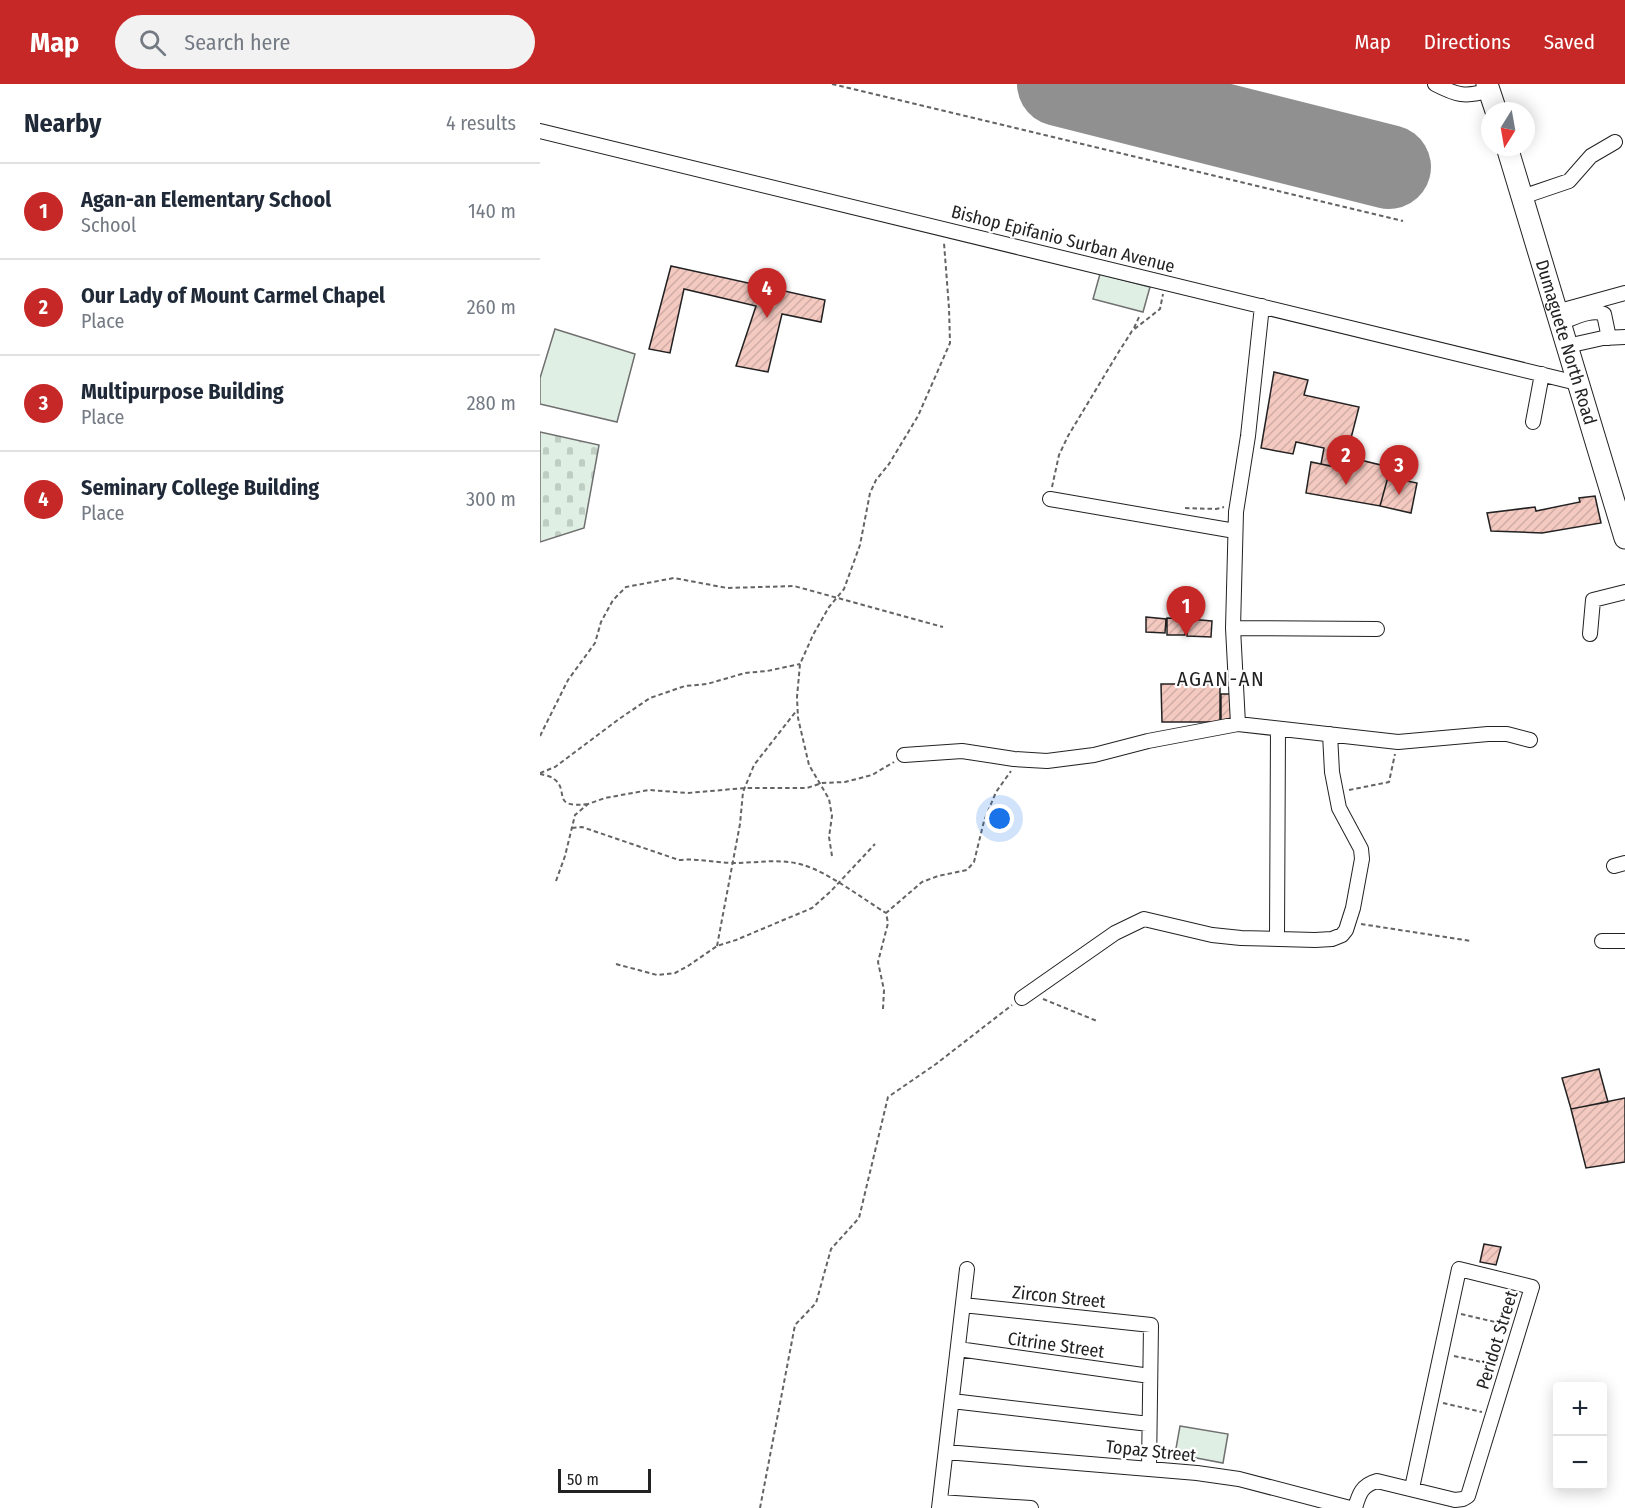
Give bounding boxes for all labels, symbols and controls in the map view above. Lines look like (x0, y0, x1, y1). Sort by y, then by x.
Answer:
search box (115, 15, 535, 69)
text: Map (30, 26, 79, 59)
icon: search (136, 26, 169, 59)
text: Search here (184, 29, 290, 56)
text: Map (1354, 29, 1391, 55)
text: Directions (1424, 29, 1511, 55)
text: Saved (1544, 29, 1595, 55)
north arrow (1481, 102, 1535, 156)
text: Nearby (24, 108, 101, 139)
text: 4 results (446, 111, 516, 135)
text: Agan-an Elementary School (81, 186, 331, 213)
text: 1 (39, 199, 48, 223)
text: 140 m (468, 199, 516, 223)
street label: Bishop Epifanio Surban Avenue (949, 201, 1177, 277)
text: School (81, 213, 136, 237)
street label: Dumaguete North Road (1531, 257, 1601, 428)
pin: 4 (748, 268, 786, 318)
text: Our Lady of Mount Carmel Chapel (81, 282, 385, 309)
text: 2 (39, 295, 48, 319)
text: 260 m (467, 295, 516, 319)
text: Place (81, 309, 124, 333)
text: Multipurpose Building (81, 378, 284, 405)
text: 3 (39, 391, 48, 415)
text: 280 m (467, 391, 516, 415)
text: Place (81, 405, 124, 429)
pin: 2 (1326, 436, 1366, 485)
pin: 3 (1380, 446, 1418, 495)
text: Seminary College Building (81, 474, 319, 501)
text: 4 (38, 487, 49, 511)
text: 300 m (466, 487, 516, 511)
text: Place (81, 501, 124, 525)
pin: 1 (1166, 586, 1206, 636)
district label: AGAN-AN (1177, 666, 1265, 692)
your location (985, 804, 1014, 833)
street label: Zircon Street (1011, 1281, 1107, 1313)
street label: Peridot Street (1472, 1288, 1522, 1392)
street label: Citrine Street (1006, 1327, 1106, 1363)
map controls (1553, 1382, 1607, 1490)
button: + (1553, 1382, 1607, 1436)
street label: Topaz Street (1105, 1435, 1197, 1467)
button: − (1553, 1436, 1607, 1490)
scale bar (558, 1466, 651, 1494)
text: 50 m (567, 1470, 599, 1489)

